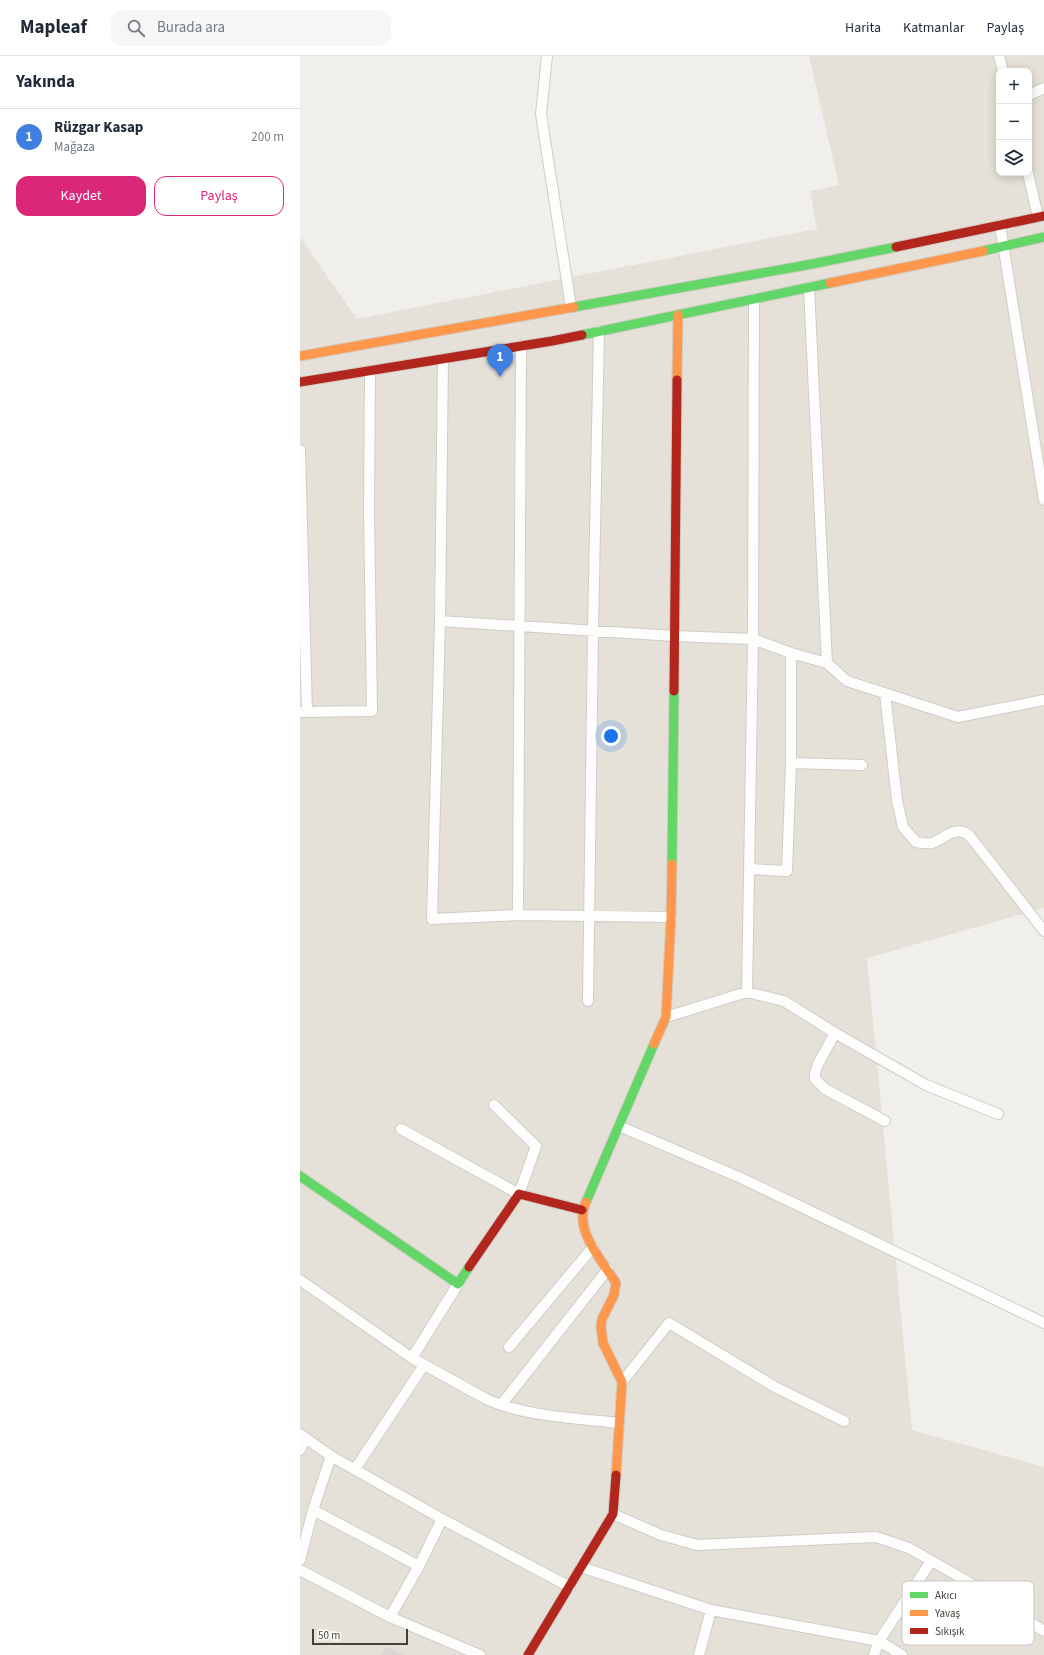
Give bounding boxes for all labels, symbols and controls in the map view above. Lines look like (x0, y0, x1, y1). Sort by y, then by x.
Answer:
search box (111, 10, 391, 46)
text: Mapleaf (20, 14, 87, 41)
icon: search (125, 17, 147, 39)
text: Burada ara (157, 17, 225, 38)
text: Harita (845, 18, 881, 38)
text: Katmanlar (903, 18, 965, 38)
text: Paylaş (987, 18, 1024, 38)
map controls (996, 68, 1032, 176)
button: + (996, 68, 1032, 104)
text: Yakında (16, 70, 75, 94)
button: − (996, 104, 1032, 140)
text: Rüzgar Kasap (54, 117, 143, 138)
text: 1 (26, 128, 32, 146)
text: 200 m (251, 128, 284, 146)
text: Mağaza (54, 138, 95, 156)
button: layers (996, 140, 1032, 176)
button: Kaydet (16, 176, 146, 216)
button: Paylaş (154, 176, 284, 216)
pin: 1 (487, 344, 513, 377)
your location (601, 726, 621, 746)
legend (902, 1581, 1034, 1645)
text: Akıcı (935, 1588, 957, 1603)
text: Yavaş (934, 1606, 960, 1621)
text: Sıkışık (935, 1624, 965, 1639)
scale bar (312, 1627, 408, 1646)
text: 50 m (318, 1628, 340, 1643)

